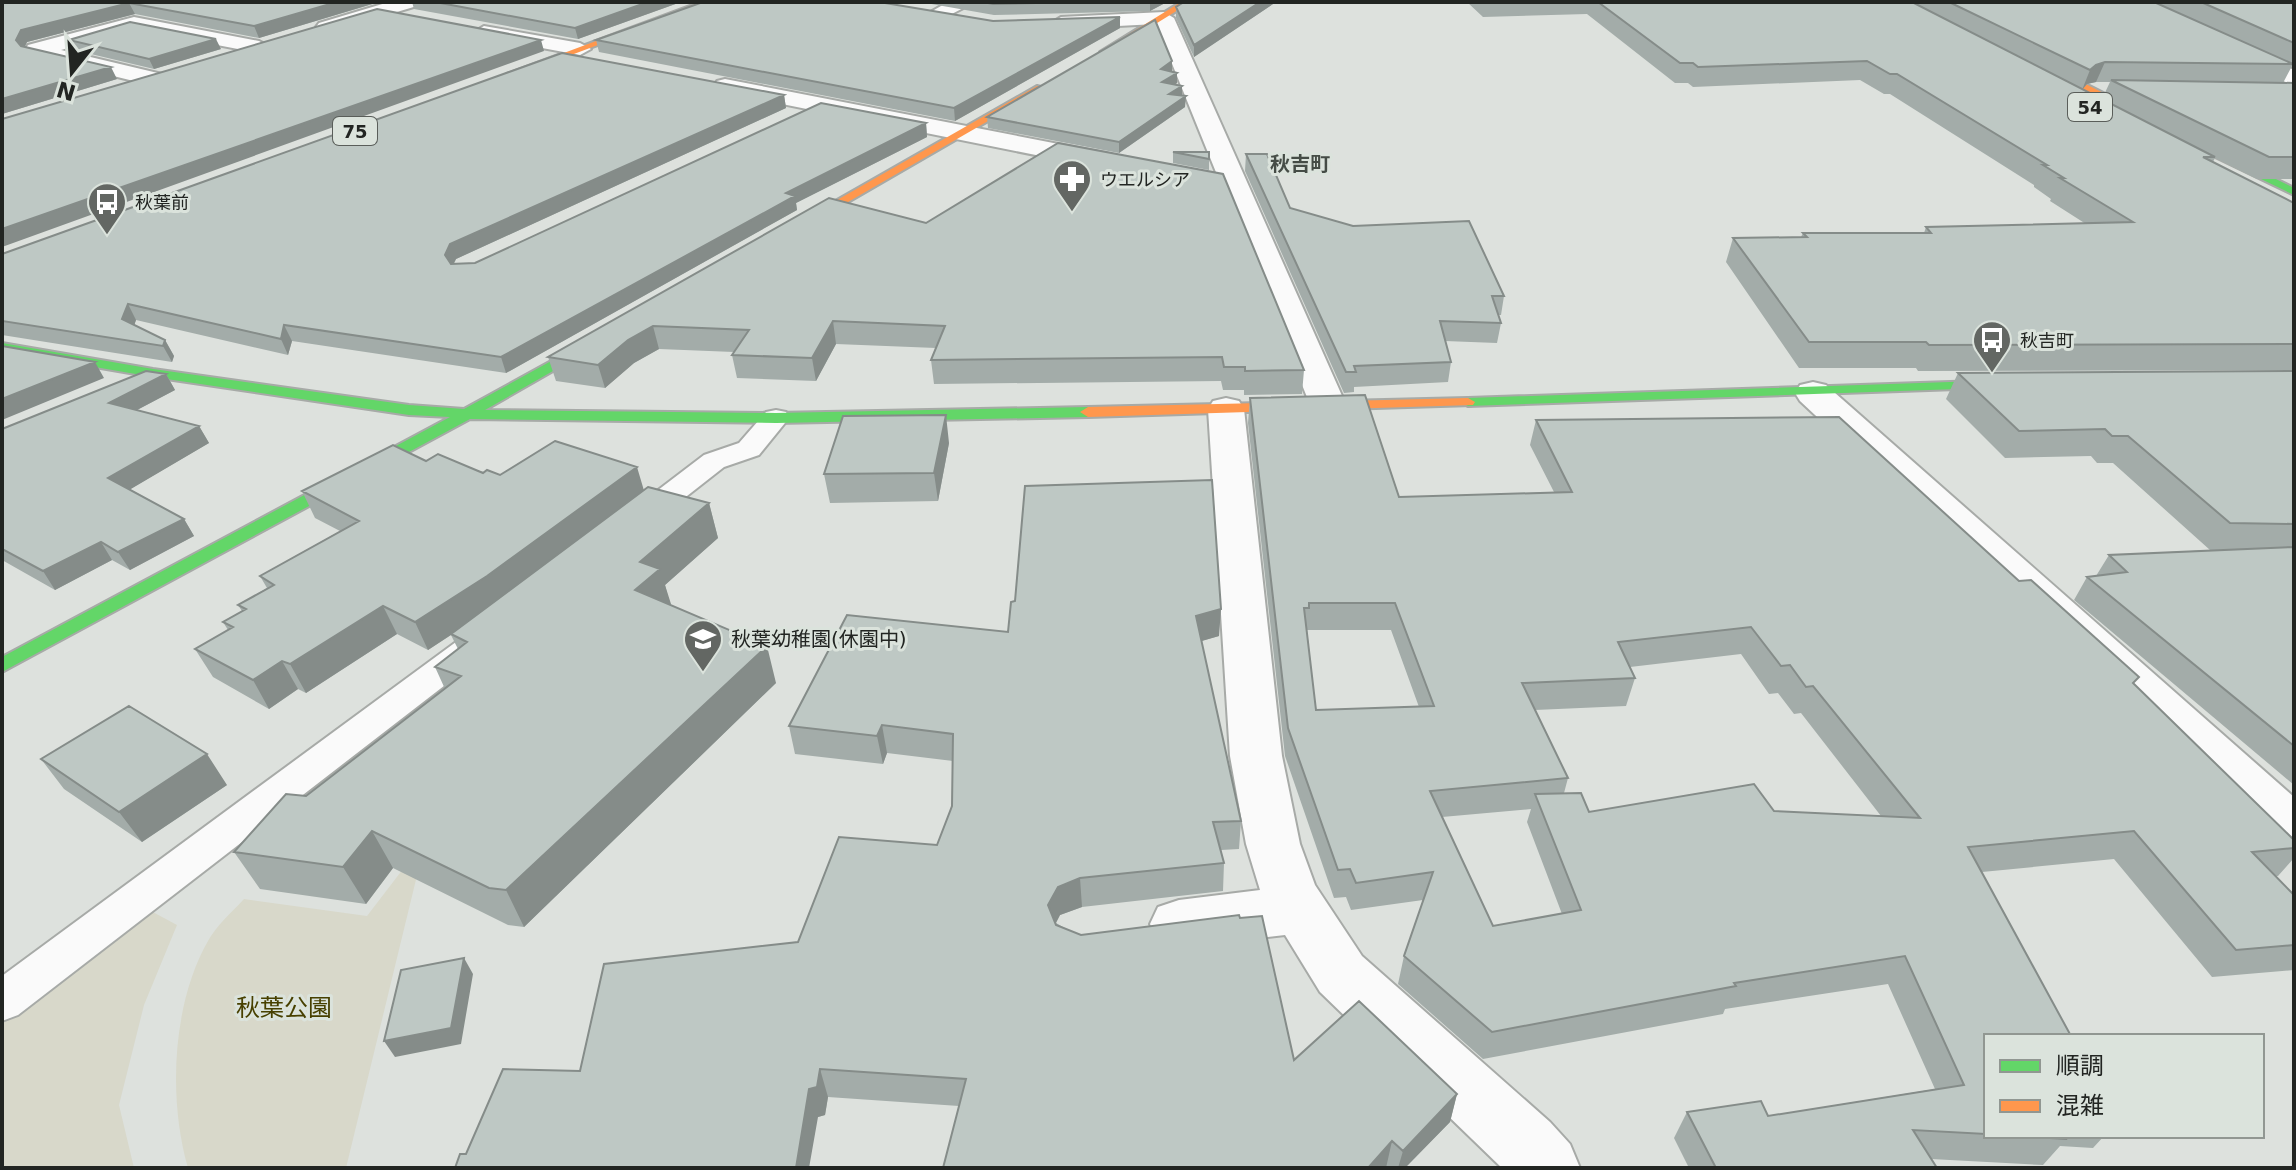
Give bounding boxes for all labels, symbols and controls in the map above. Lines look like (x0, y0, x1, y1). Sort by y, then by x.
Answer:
north arrow (32, 32, 112, 112)
text: N (54, 76, 79, 105)
road number: 54 (2068, 93, 2112, 121)
road number: 75 (333, 117, 377, 145)
district label: 秋吉町 (1270, 152, 1330, 176)
pharmacy icon: ウエルシア (1051, 158, 1093, 213)
place label: ウエルシア (1100, 169, 1190, 190)
bus stop icon: 秋葉前 (86, 181, 128, 236)
place label: 秋葉前 (135, 192, 189, 213)
bus stop icon: 秋吉町 (1971, 319, 2013, 374)
place label: 秋吉町 (2020, 330, 2074, 351)
school or university icon: 秋葉幼稚園(休園中) (682, 618, 724, 673)
place label: 秋葉幼稚園(休園中) (731, 627, 907, 651)
park label: 秋葉公園 (236, 994, 332, 1022)
legend (1984, 1034, 2264, 1138)
text: 順調 (2056, 1052, 2104, 1080)
text: 混雑 (2056, 1092, 2104, 1120)

